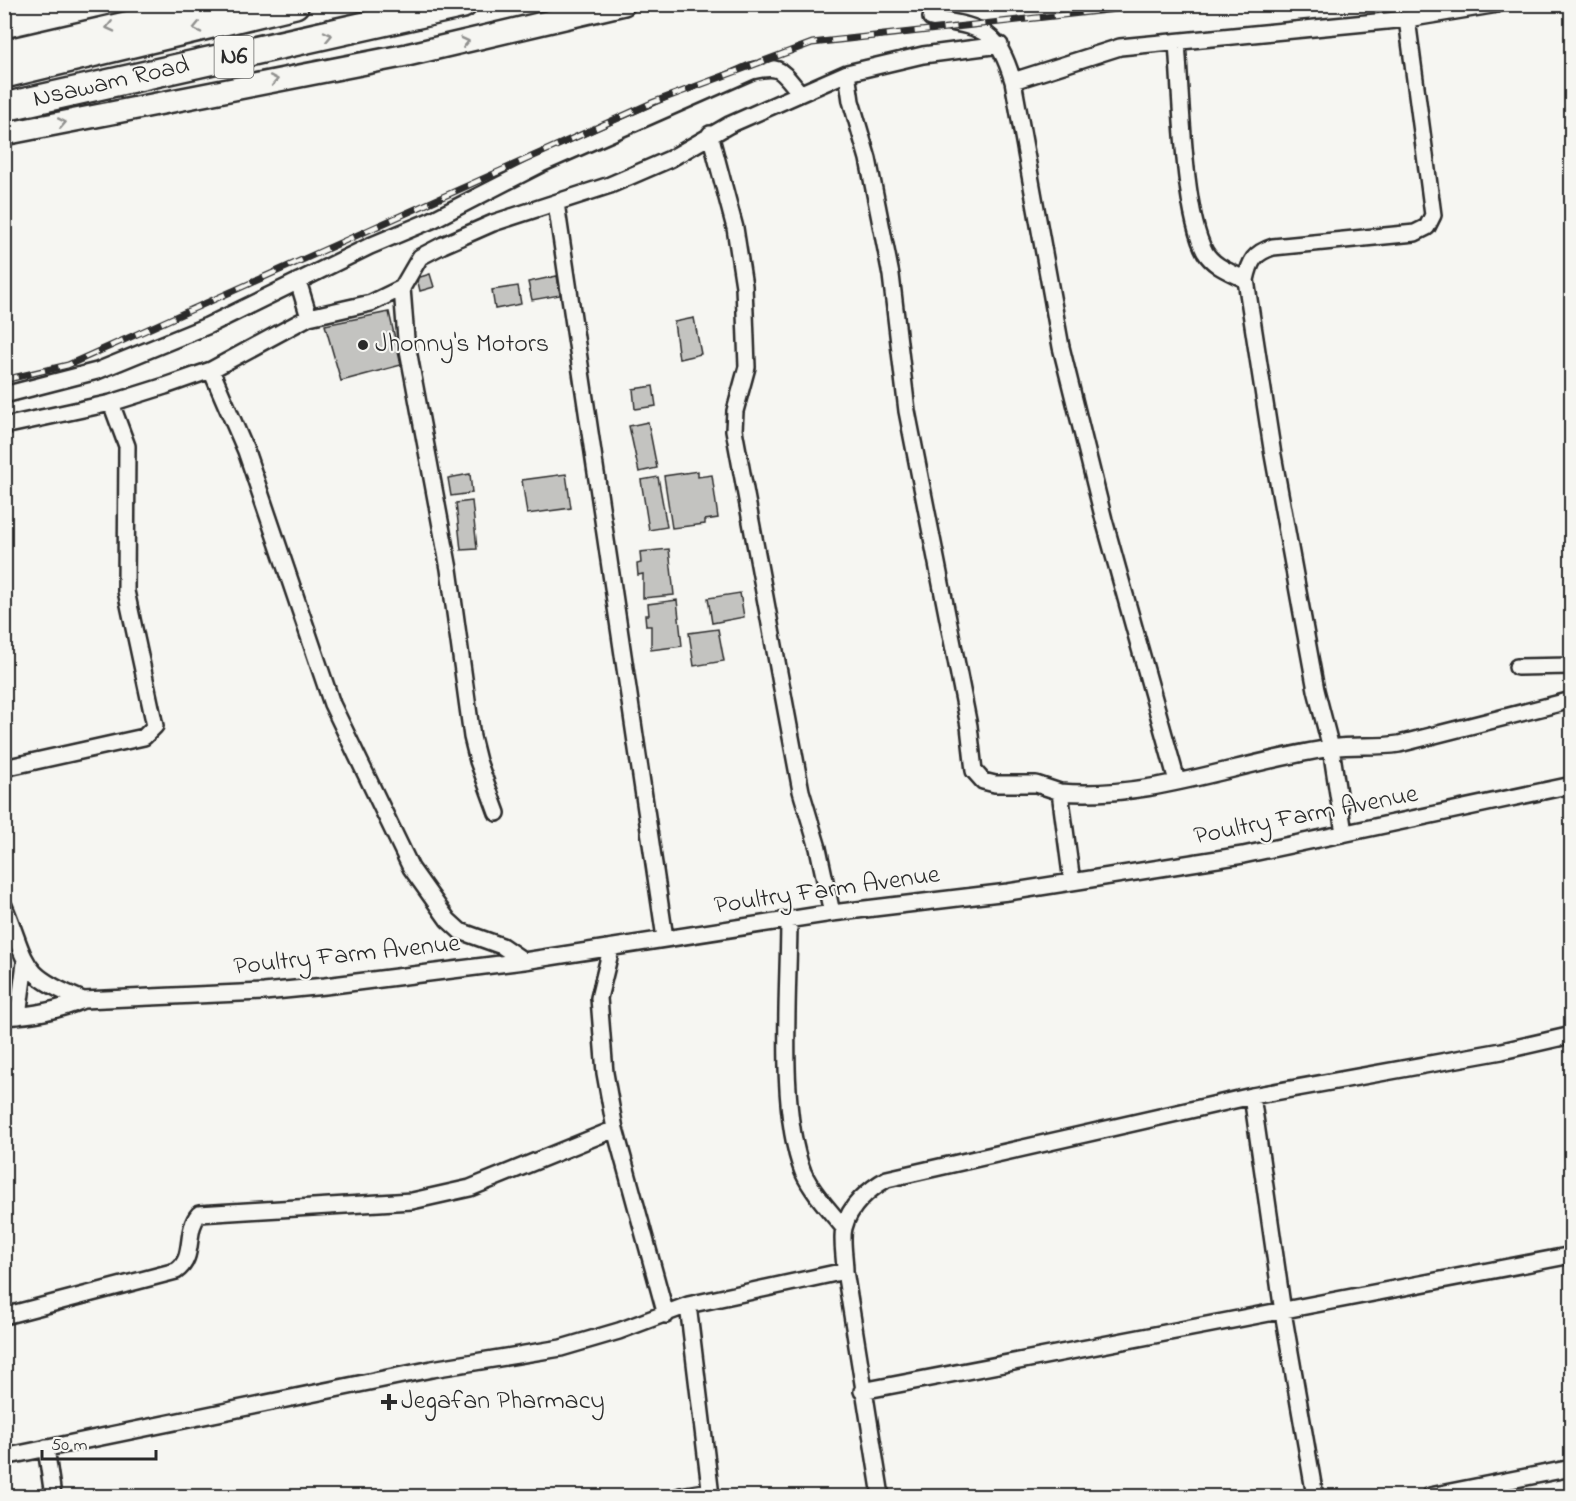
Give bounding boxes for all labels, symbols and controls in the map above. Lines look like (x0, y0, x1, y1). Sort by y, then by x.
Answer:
one-way arrow (105, 20, 115, 33)
one-way arrow (192, 20, 202, 33)
one-way arrow (323, 30, 333, 43)
road number: N6 (214, 36, 254, 78)
one-way arrow (459, 36, 469, 49)
street label: Nsawam Road (29, 47, 194, 119)
one-way arrow (268, 74, 278, 87)
one-way arrow (57, 117, 67, 130)
place label: Jhonny's Motors (375, 326, 549, 364)
marker: Jhonny's Motors (356, 338, 370, 352)
street label: Poultry Farm Avenue (1191, 776, 1422, 856)
street label: Poultry Farm Avenue (712, 856, 943, 926)
street label: Poultry Farm Avenue (232, 925, 462, 987)
place label: Jegafan Pharmacy (401, 1383, 605, 1421)
marker: Jegafan Pharmacy (382, 1395, 396, 1409)
scale bar (42, 1423, 156, 1461)
text: 50 m (51, 1433, 88, 1459)

